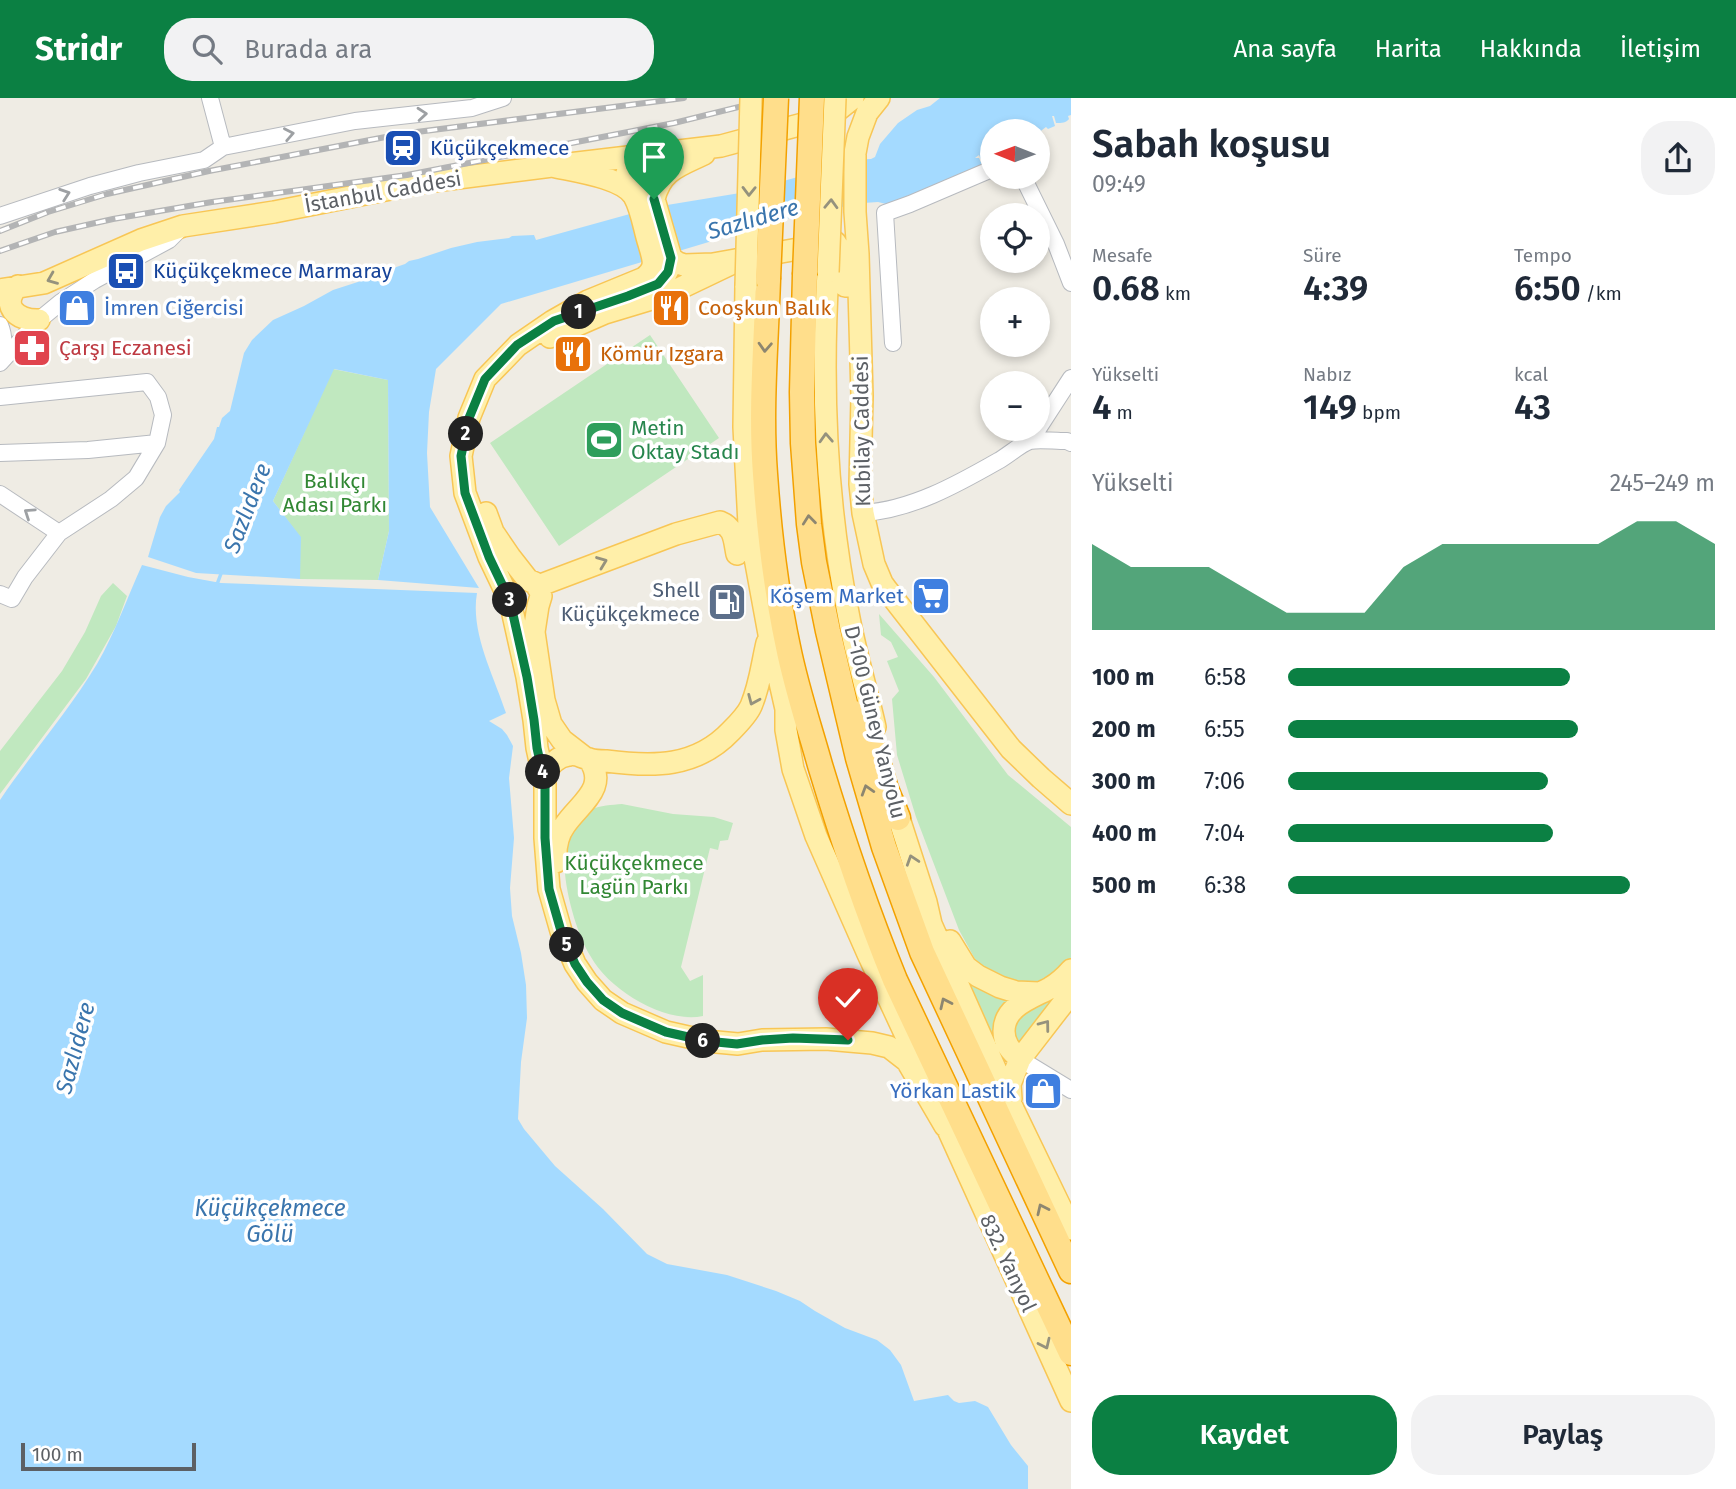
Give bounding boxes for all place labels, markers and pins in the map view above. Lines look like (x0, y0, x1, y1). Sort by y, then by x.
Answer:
station icon: Küçükçekmece (382, 127, 424, 169)
pin (624, 127, 684, 199)
place label: Küçükçekmece (430, 135, 569, 161)
bus stop icon: Küçükçekmece Marmaray (105, 250, 147, 292)
place label: Küçükçekmece Marmaray (153, 258, 393, 284)
shop icon: İmren Ciğercisi (56, 287, 98, 329)
restaurant icon: Cooşkun Balık (650, 287, 692, 329)
pin: 1 (562, 294, 596, 330)
place label: İmren Ciğercisi (104, 295, 244, 321)
place label: Cooşkun Balık (698, 295, 831, 321)
pharmacy icon: Çarşı Eczanesi (11, 327, 53, 369)
restaurant icon: Kömür Izgara (552, 333, 594, 375)
place label: Çarşı Eczanesi (59, 335, 192, 361)
place label: Kömür Izgara (600, 341, 724, 367)
place label: Metin Oktay Stadı (631, 415, 740, 465)
pin: 2 (448, 416, 484, 452)
sports icon: Metin Oktay Stadı (583, 419, 625, 461)
supermarket icon: Köşem Market (910, 575, 952, 617)
place label: Shell Küçükçekmece (561, 577, 700, 627)
fuel station icon: Shell Küçükçekmece (706, 581, 748, 623)
pin: 3 (492, 582, 528, 618)
place label: Köşem Market (769, 583, 904, 609)
pin: 4 (526, 754, 560, 790)
pin: 5 (550, 928, 584, 962)
pin (818, 968, 878, 1040)
pin: 6 (686, 1024, 720, 1058)
shop icon: Yörkan Lastik (1022, 1070, 1064, 1112)
place label: Yörkan Lastik (890, 1078, 1016, 1104)

